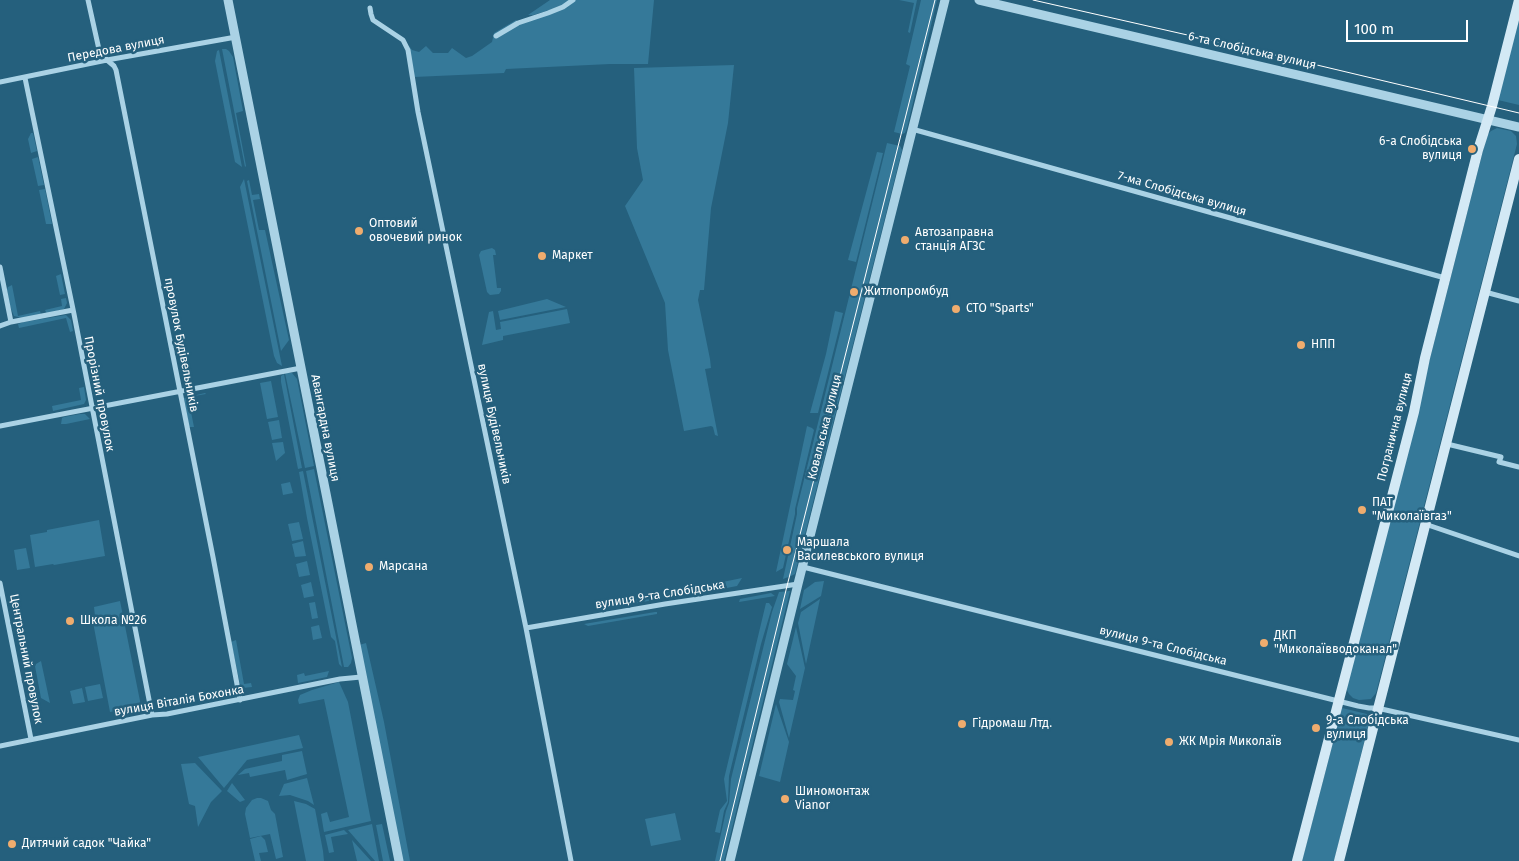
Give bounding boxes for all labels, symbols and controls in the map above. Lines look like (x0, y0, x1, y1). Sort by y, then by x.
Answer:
scale bar (1349, 10, 1472, 42)
text: 100 m (1354, 20, 1394, 38)
street label: 6-та Слобідська вулиця (1187, 29, 1317, 73)
street label: Передова вулиця (66, 33, 166, 65)
place label: 6-а Слобідська вулиця (1379, 135, 1462, 163)
marker: 6-а Слобідська вулиця (1466, 143, 1478, 155)
street label: 7-ма Слобідська вулиця (1116, 169, 1248, 219)
place label: Оптовий овочевий ринок (369, 217, 462, 245)
marker: Оптовий овочевий ринок (353, 225, 365, 237)
place label: Автозаправна станція АГЗС (915, 226, 994, 254)
marker: Автозаправна станція АГЗС (899, 234, 911, 246)
place label: Маркет (552, 249, 593, 263)
marker: Маркет (536, 250, 548, 262)
street label: провулок Будівельників (161, 277, 201, 413)
place label: Житлопромбуд (864, 285, 948, 299)
marker: Житлопромбуд (848, 286, 860, 298)
place label: СТО "Sparts" (966, 302, 1034, 316)
marker: СТО "Sparts" (950, 303, 962, 315)
street label: Прорізний провулок (81, 335, 117, 453)
place label: НПП (1311, 338, 1335, 352)
marker: НПП (1295, 339, 1307, 351)
street label: вулиця Будівельників (474, 362, 514, 486)
street label: Погранична вулиця (1375, 371, 1415, 483)
street label: Авангардна вулиця (308, 373, 342, 483)
street label: Ковальська вулиця (805, 373, 845, 481)
place label: ПАТ "Миколаївгаз" (1372, 496, 1452, 524)
marker: ПАТ "Миколаївгаз" (1356, 504, 1368, 516)
place label: Маршала Василевського вулиця (797, 536, 924, 564)
marker: Маршала Василевського вулиця (781, 544, 793, 556)
place label: Марсана (379, 560, 428, 574)
marker: Марсана (363, 561, 375, 573)
street label: вулиця 9-та Слобідська (594, 578, 726, 612)
street label: Центральний провулок (6, 593, 46, 725)
place label: Школа №26 (80, 614, 147, 628)
marker: Школа №26 (64, 615, 76, 627)
street label: вулиця 9-та Слобідська (1098, 623, 1228, 669)
place label: ДКП "Миколаївводоканал" (1274, 629, 1397, 657)
marker: ДКП "Миколаївводоканал" (1258, 637, 1270, 649)
street label: вулиця Віталія Бохонка (113, 682, 245, 720)
place label: 9-а Слобідська вулиця (1326, 714, 1409, 742)
place label: Гідромаш Лтд. (972, 717, 1052, 731)
marker: Гідромаш Лтд. (956, 718, 968, 730)
marker: 9-а Слобідська вулиця (1310, 722, 1322, 734)
place label: ЖК Мрія Миколаїв (1179, 735, 1282, 749)
marker: ЖК Мрія Миколаїв (1163, 736, 1175, 748)
place label: Шиномонтаж Vianor (795, 785, 870, 813)
marker: Шиномонтаж Vianor (779, 793, 791, 805)
place label: Дитячий садок "Чайка" (22, 837, 151, 851)
marker: Дитячий садок "Чайка" (6, 838, 18, 850)

